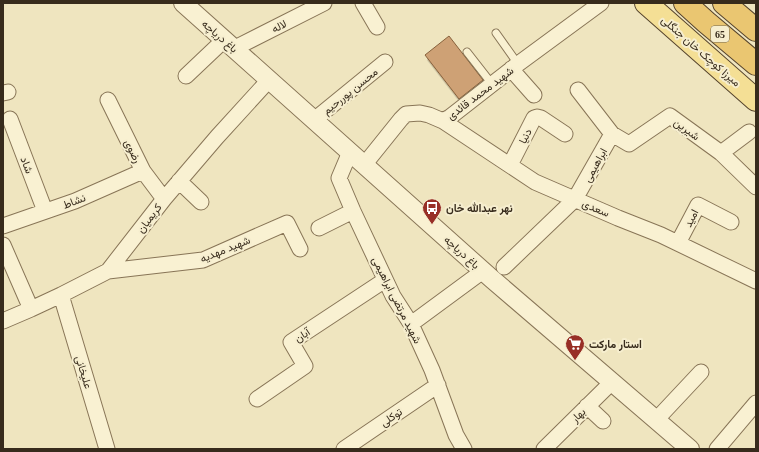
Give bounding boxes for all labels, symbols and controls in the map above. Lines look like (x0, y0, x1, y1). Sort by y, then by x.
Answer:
street label: میرزا کوچک خان جنگلی (658, 13, 743, 90)
street label: باغ دریاچه (198, 17, 240, 56)
street label: لاله (270, 17, 288, 35)
road number: 65 (711, 26, 729, 42)
street label: شهید محمد قائدی (444, 64, 516, 123)
street label: محسن پوررحیم (320, 65, 381, 118)
street label: شیرین (671, 116, 703, 143)
street label: دنیا (516, 127, 535, 146)
street label: رضوی (121, 137, 144, 165)
street label: ابراهیمی (581, 146, 610, 185)
street label: شاد (18, 155, 36, 175)
street label: نشاط (61, 191, 87, 211)
bus stop icon: نهر عبدالله خان (421, 197, 443, 225)
street label: سعدی (580, 197, 612, 220)
street label: کریمیان (134, 201, 165, 235)
place label: نهر عبدالله خان (446, 202, 513, 215)
street label: امید (682, 207, 701, 229)
street label: شهید مهدیه (198, 233, 253, 265)
street label: باغ دریاچه (440, 233, 482, 273)
street label: شهید مرتضی ابراهیمی (369, 255, 424, 346)
street label: آبان (292, 325, 314, 345)
supermarket icon: استار مارکت (564, 333, 586, 361)
place label: استار مارکت (589, 338, 642, 351)
street label: علیخانی (72, 354, 95, 390)
street label: توکلی (378, 405, 405, 429)
street label: بهار (568, 405, 588, 426)

